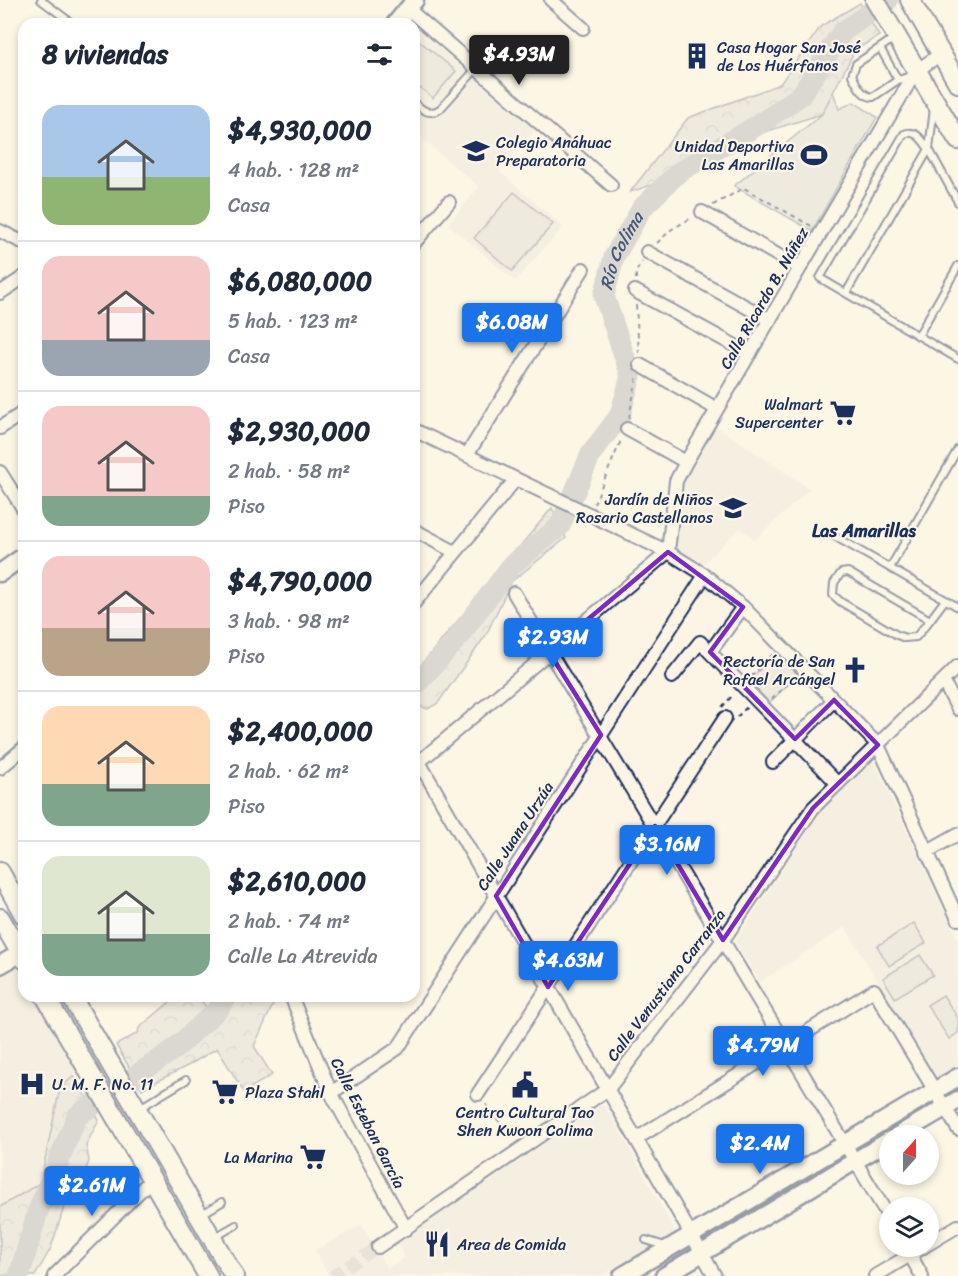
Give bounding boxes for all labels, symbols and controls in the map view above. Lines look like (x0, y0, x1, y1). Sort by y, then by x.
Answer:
text: 8 viviendas (42, 31, 168, 77)
place label: Casa Hogar San José de Los Huérfanos (717, 33, 861, 80)
pin: $4.93M (470, 35, 568, 86)
text: $4.93M (483, 37, 555, 72)
icon: filters (363, 38, 396, 71)
building icon: Casa Hogar San José de Los Huérfanos (682, 41, 712, 71)
text: $4,930,000 (228, 107, 372, 153)
place label: Colegio Anáhuac Preparatoria (496, 128, 612, 175)
icon: home (90, 129, 162, 201)
place label: Unidad Deportiva Las Amarillas (675, 132, 794, 179)
school or university icon: Colegio Anáhuac Preparatoria (461, 136, 491, 166)
sports icon: Unidad Deportiva Las Amarillas (799, 140, 829, 170)
text: 4 hab. · 128 m² (228, 153, 359, 188)
text: Casa (228, 188, 270, 223)
water label: Río Colima (590, 204, 654, 293)
street label: Calle Ricardo B. Núñez (711, 221, 817, 375)
text: $6,080,000 (228, 258, 372, 304)
icon: home (90, 280, 162, 352)
pin: $6.08M (463, 303, 561, 354)
text: 5 hab. · 123 m² (228, 304, 358, 339)
text: $6.08M (476, 305, 548, 340)
text: Casa (228, 339, 270, 374)
place label: Walmart Supercenter (735, 390, 824, 437)
supermarket icon: Walmart Supercenter (828, 398, 858, 428)
text: $2,930,000 (228, 408, 370, 454)
icon: home (90, 430, 162, 502)
text: 2 hab. · 58 m² (228, 454, 350, 489)
place label: Jardín de Niños Rosario Castellanos (576, 485, 714, 532)
text: Piso (228, 489, 265, 524)
school or university icon: Jardín de Niños Rosario Castellanos (718, 493, 748, 523)
district label: Las Amarillas (812, 515, 917, 547)
text: $4,790,000 (228, 558, 372, 604)
icon: home (90, 580, 162, 652)
text: 3 hab. · 98 m² (228, 604, 350, 639)
pin: $2.93M (504, 618, 602, 669)
text: $2.93M (518, 620, 588, 655)
text: Piso (228, 639, 265, 674)
place label: Rectoría de San Rafael Arcángel (723, 647, 835, 694)
church icon: Rectoría de San Rafael Arcángel (840, 655, 870, 685)
text: $2,400,000 (228, 708, 373, 754)
icon: home (90, 730, 162, 802)
text: 2 hab. · 62 m² (228, 754, 349, 789)
street label: Calle Juana Urzúa (469, 775, 561, 897)
text: Piso (228, 789, 265, 824)
pin: $3.16M (618, 825, 716, 876)
text: $3.16M (634, 827, 700, 862)
text: $2,610,000 (228, 858, 366, 904)
icon: home (90, 880, 162, 952)
street label: Calle Venustiano Carranza (599, 902, 733, 1068)
text: 2 hab. · 74 m² (228, 904, 350, 939)
text: Calle La Atrevida (228, 939, 378, 974)
pin: $4.63M (519, 941, 617, 992)
text: $4.63M (533, 943, 603, 978)
pin: $4.79M (714, 1026, 812, 1077)
text: $4.79M (727, 1028, 799, 1063)
street label: Calle Esteban García (322, 1052, 414, 1194)
hospital icon: U. M. F. No. 11 (17, 1069, 47, 1099)
place label: U. M. F. No. 11 (52, 1070, 154, 1099)
public building icon: Centro Cultural Tao Shen Kwoon Colima (510, 1070, 540, 1100)
supermarket icon: Plaza Stahl (210, 1077, 240, 1107)
place label: Plaza Stahl (245, 1078, 325, 1107)
place label: Centro Cultural Tao Shen Kwoon Colima (456, 1098, 594, 1145)
pin: $2.4M (718, 1124, 802, 1175)
north arrow (879, 1125, 939, 1185)
map controls (879, 1125, 939, 1257)
text: $2.4M (730, 1126, 790, 1161)
supermarket icon: La Marina (298, 1142, 328, 1172)
place label: La Marina (224, 1143, 293, 1172)
pin: $2.61M (43, 1166, 141, 1217)
text: $2.61M (58, 1168, 126, 1203)
button: layers (879, 1197, 939, 1257)
restaurant icon: Area de Comida (422, 1229, 452, 1259)
place label: Area de Comida (456, 1230, 566, 1259)

